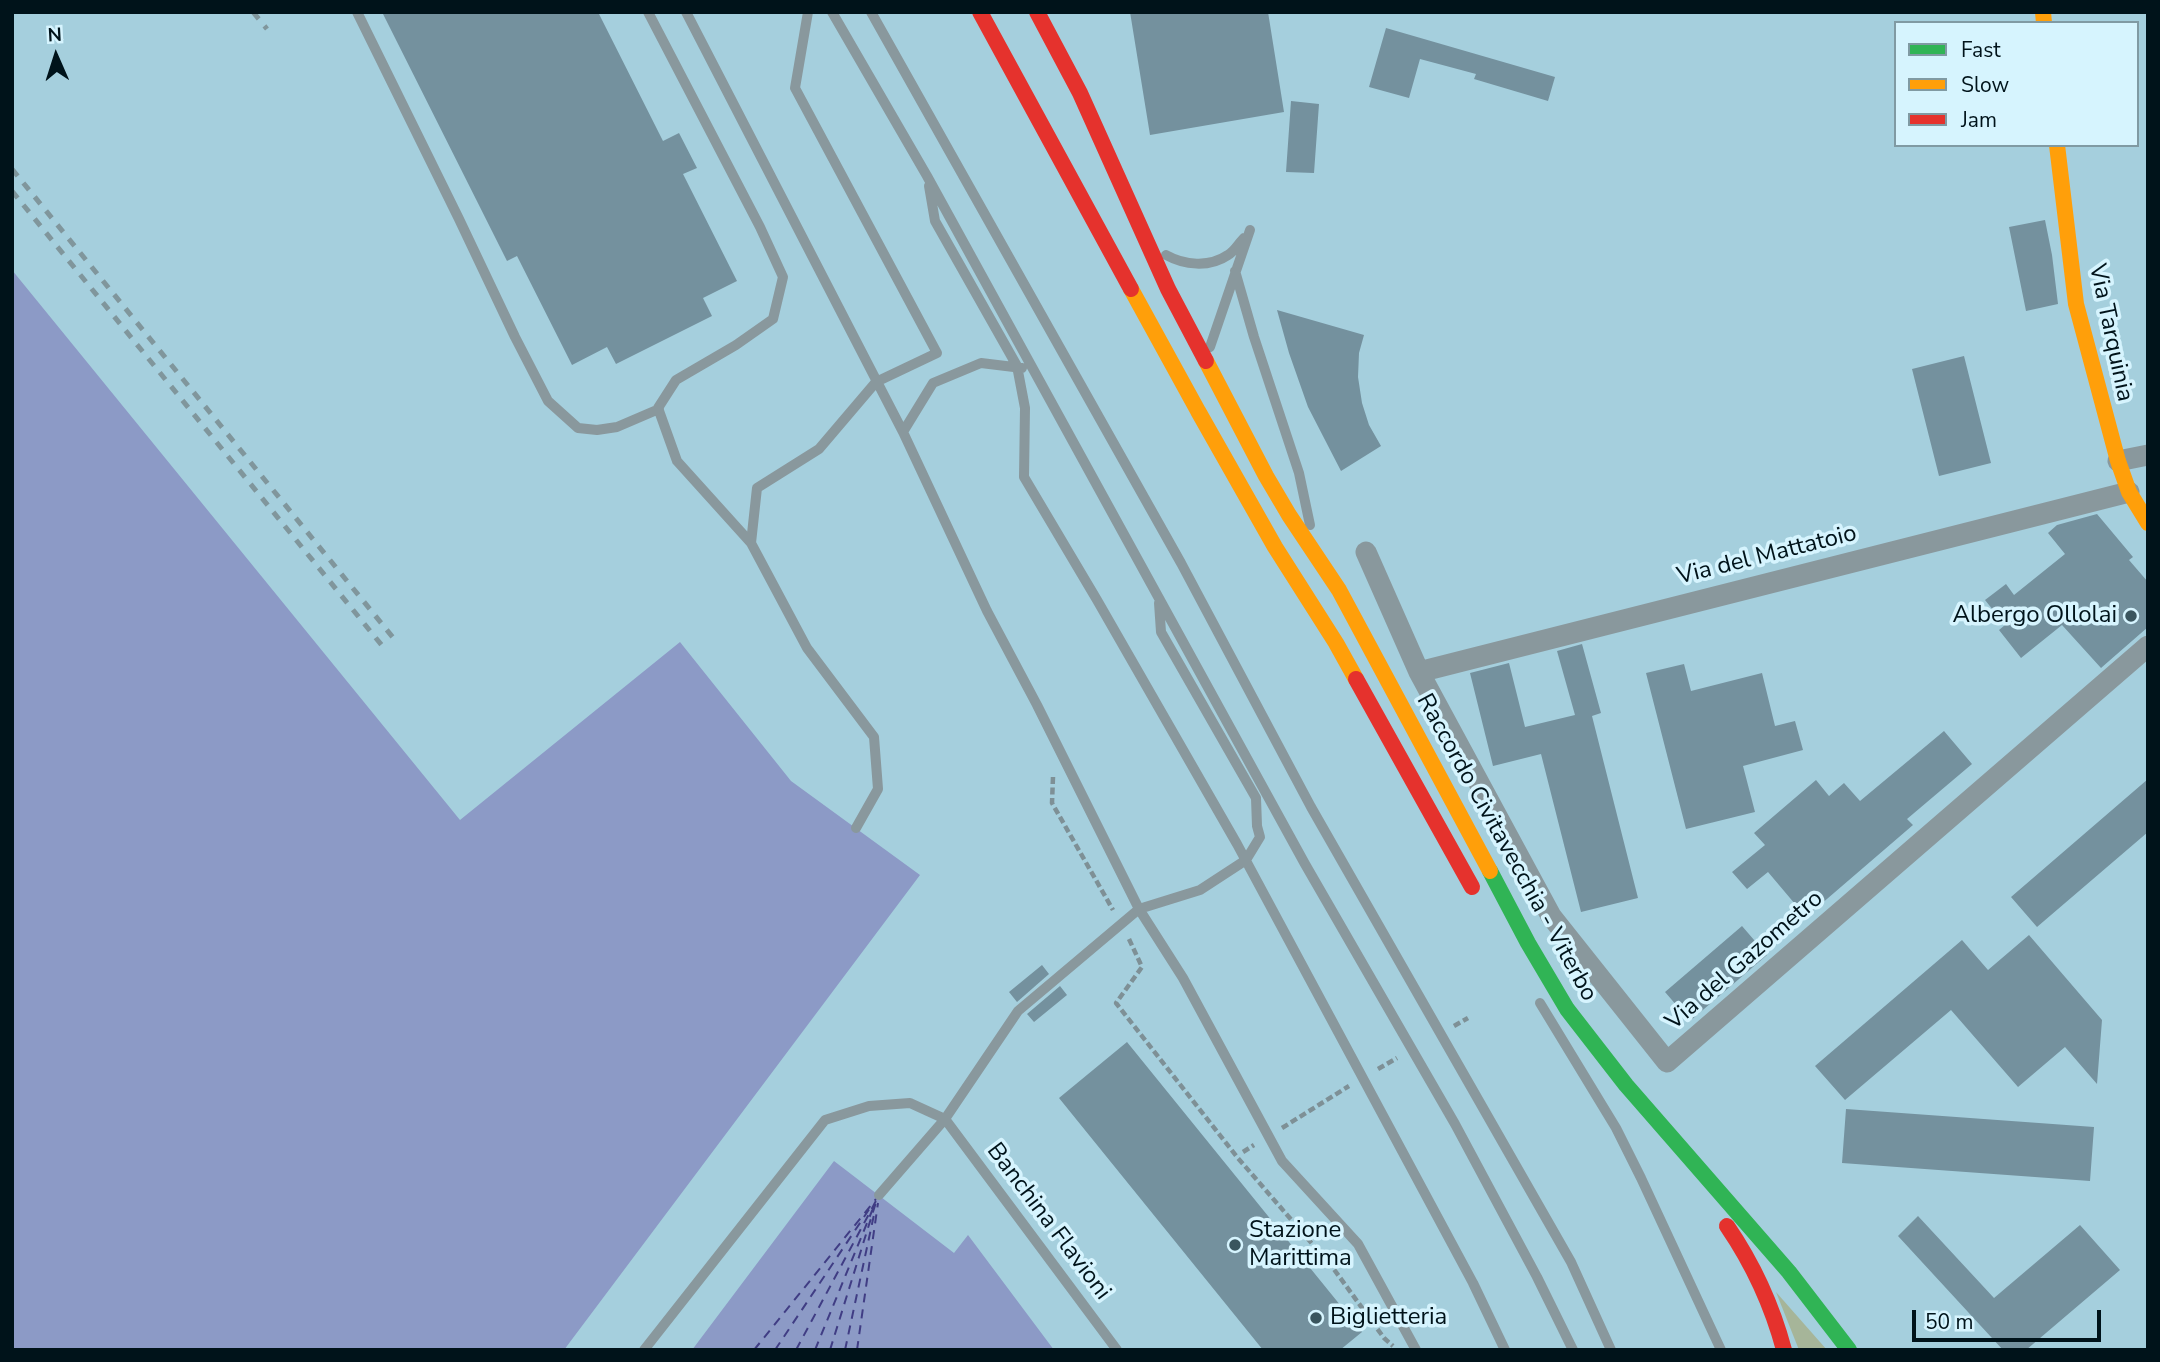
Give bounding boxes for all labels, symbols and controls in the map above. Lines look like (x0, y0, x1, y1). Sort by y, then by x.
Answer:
north arrow (21, 21, 91, 91)
legend (1894, 21, 2139, 147)
text: N (47, 22, 63, 48)
text: Fast (1961, 36, 2001, 64)
text: Slow (1961, 71, 2009, 99)
text: Jam (1961, 106, 1997, 134)
street label: Via Tarquinia (2081, 262, 2139, 404)
street label: Via del Mattatoio (1674, 520, 1860, 592)
place label: Albergo Ollolai (1952, 602, 2117, 630)
marker: Albergo Ollolai (2123, 608, 2139, 624)
street label: Raccordo Civitavecchia - Viterbo (1409, 689, 1603, 1007)
street label: Via del Gazometro (1661, 885, 1829, 1037)
street label: Banchina Flavioni (980, 1138, 1116, 1306)
place label: Stazione Marittima (1249, 1217, 1352, 1273)
marker: Stazione Marittima (1227, 1237, 1243, 1253)
scale bar (1915, 1296, 2104, 1340)
place label: Biglietteria (1330, 1304, 1447, 1332)
text: 50 m (1925, 1308, 1974, 1336)
marker: Biglietteria (1308, 1310, 1324, 1326)

